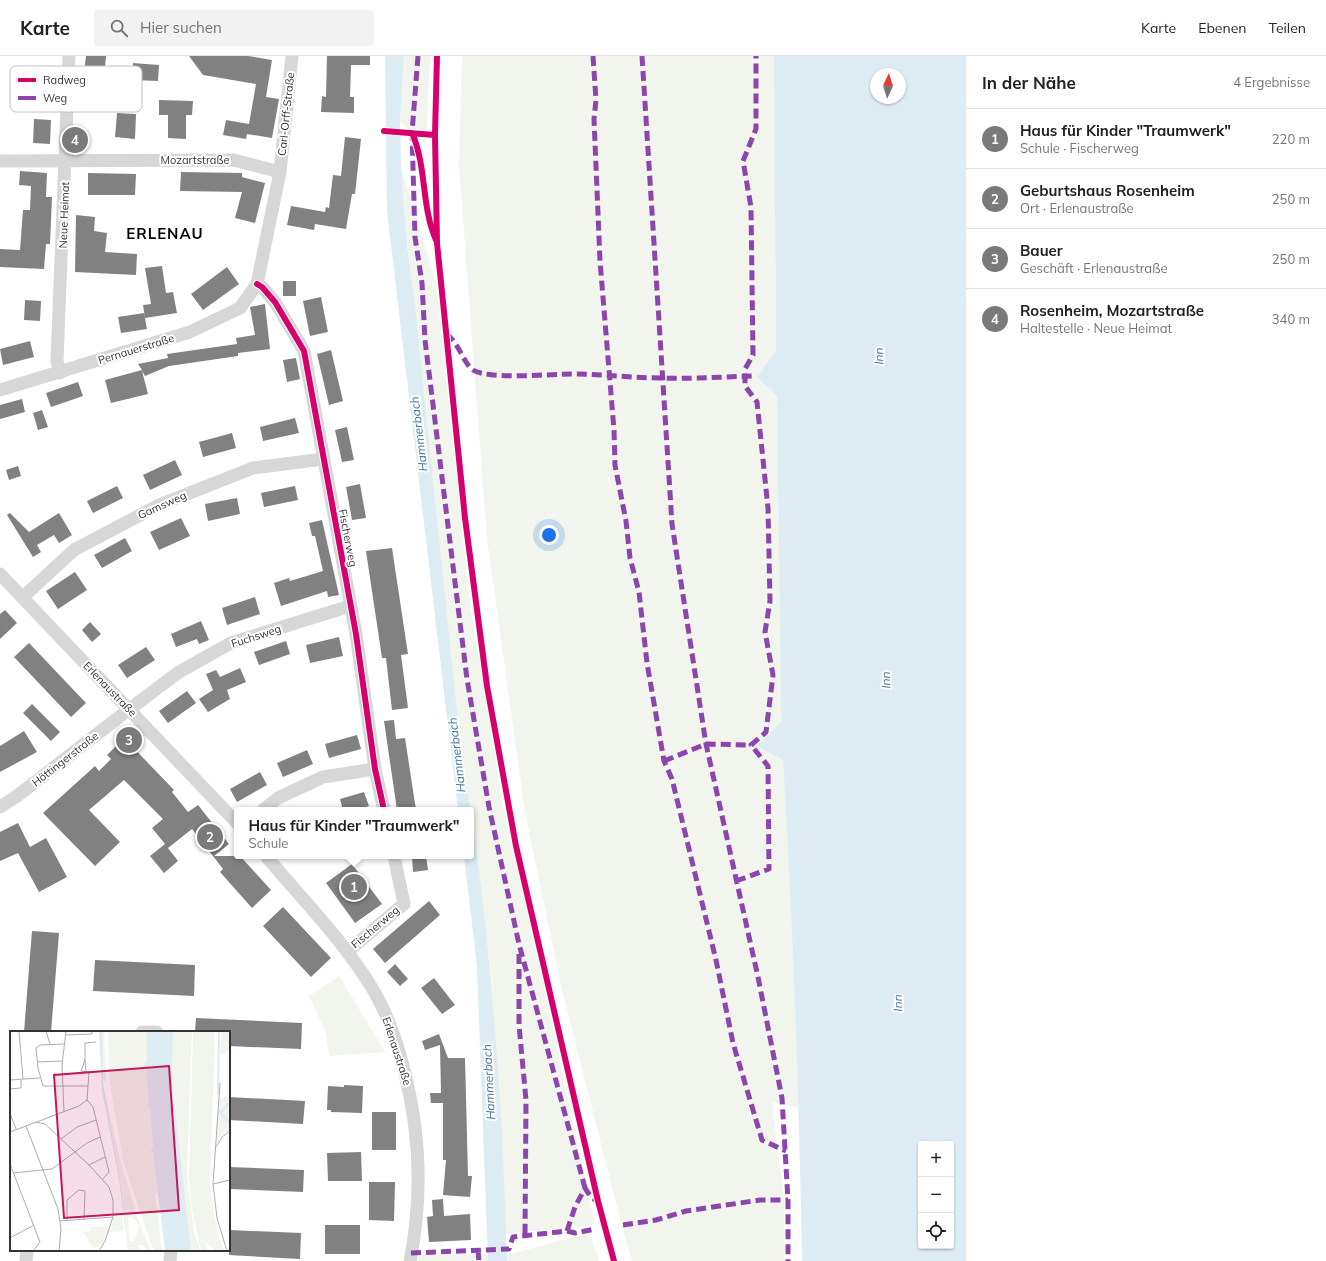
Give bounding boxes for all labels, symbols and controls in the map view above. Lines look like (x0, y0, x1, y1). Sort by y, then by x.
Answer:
search box (94, 10, 374, 46)
text: Karte (20, 16, 70, 40)
icon: search (108, 17, 130, 39)
text: Hier suchen (140, 18, 222, 37)
text: Karte (1141, 19, 1176, 37)
text: Ebenen (1198, 19, 1247, 37)
text: Teilen (1269, 19, 1306, 37)
legend (10, 66, 142, 112)
north arrow (870, 68, 906, 104)
street label: Carl-Orff-Straße (275, 72, 297, 156)
text: In der Nähe (982, 72, 1076, 93)
text: Radweg (43, 73, 86, 87)
text: 4 Ergebnisse (1233, 74, 1310, 90)
text: Weg (43, 91, 67, 105)
text: Haus für Kinder "Traumwerk" (1020, 121, 1231, 140)
pin: 4 (62, 125, 88, 155)
text: 1 (991, 131, 999, 147)
text: 220 m (1272, 131, 1310, 147)
text: Schule · Fischerweg (1020, 140, 1139, 156)
street label: Mozartstraße (161, 153, 229, 167)
street label: Neue Heimat (56, 181, 72, 248)
text: Geburtshaus Rosenheim (1020, 181, 1195, 200)
text: 2 (991, 191, 999, 207)
text: 250 m (1272, 191, 1310, 207)
text: Ort · Erlenaustraße (1020, 200, 1134, 216)
district label: ERLENAU (126, 224, 204, 243)
text: Bauer (1020, 241, 1063, 260)
text: 3 (991, 251, 999, 267)
text: 250 m (1272, 251, 1310, 267)
text: Geschäft · Erlenaustraße (1020, 260, 1167, 276)
text: Rosenheim, Mozartstraße (1020, 301, 1204, 320)
text: 4 (991, 311, 999, 327)
text: 340 m (1272, 311, 1310, 327)
text: Haltestelle · Neue Heimat (1020, 320, 1172, 336)
street label: Pernauerstraße (96, 331, 176, 367)
water label: Inn (871, 347, 886, 365)
water label: Hammerbach (406, 396, 431, 473)
street label: Gamsweg (136, 488, 188, 522)
street label: Fischerweg (336, 508, 360, 568)
your location (539, 525, 559, 545)
street label: Fuchsweg (229, 621, 283, 651)
street label: Erlenaustraße (80, 659, 140, 719)
water label: Inn (878, 671, 893, 689)
water label: Hammerbach (444, 717, 469, 794)
pin: 3 (116, 725, 142, 755)
street label: Höttingerstraße (29, 729, 101, 789)
popup (234, 807, 474, 859)
text: Haus für Kinder "Traumwerk" (249, 816, 459, 835)
pin: 2 (197, 822, 223, 852)
text: Schule (249, 835, 288, 851)
pin: 1 (341, 872, 367, 902)
street label: Fischerweg (348, 903, 402, 951)
water label: Inn (890, 994, 905, 1012)
street label: Erlenaustraße (379, 1015, 415, 1087)
inset map (10, 1031, 230, 1251)
water label: Hammerbach (479, 1044, 498, 1120)
map controls (918, 1141, 954, 1249)
button: + (918, 1141, 954, 1177)
button: − (918, 1177, 954, 1213)
button: locate (918, 1213, 954, 1249)

